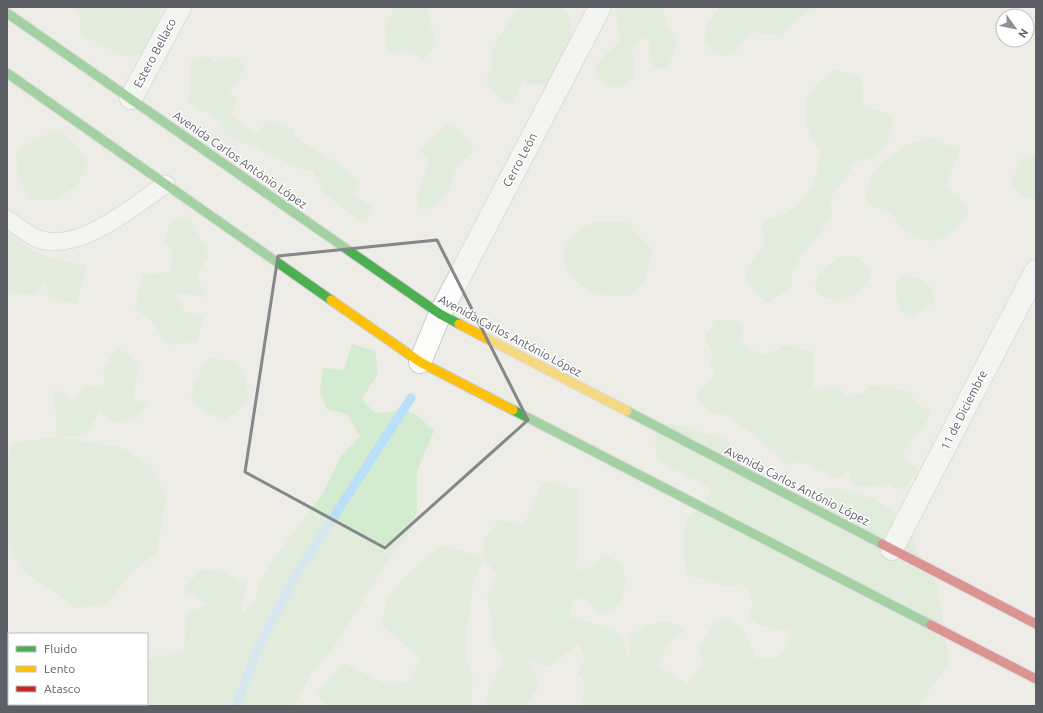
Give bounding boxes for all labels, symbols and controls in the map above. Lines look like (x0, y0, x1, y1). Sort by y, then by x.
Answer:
north arrow (995, 8, 1035, 48)
street label: Estero Bellaco (131, 16, 178, 90)
text: N (1016, 27, 1031, 40)
street label: Avenida Carlos António López (171, 108, 310, 211)
street label: Cerro León (500, 130, 539, 189)
street label: Avenida Carlos António López (436, 292, 584, 379)
street label: 11 de Diciembre (938, 368, 989, 452)
street label: Avenida Carlos António López (723, 443, 872, 528)
legend (8, 633, 148, 705)
text: Fluido (44, 642, 77, 655)
text: Lento (44, 662, 75, 675)
text: Atasco (44, 682, 80, 695)

